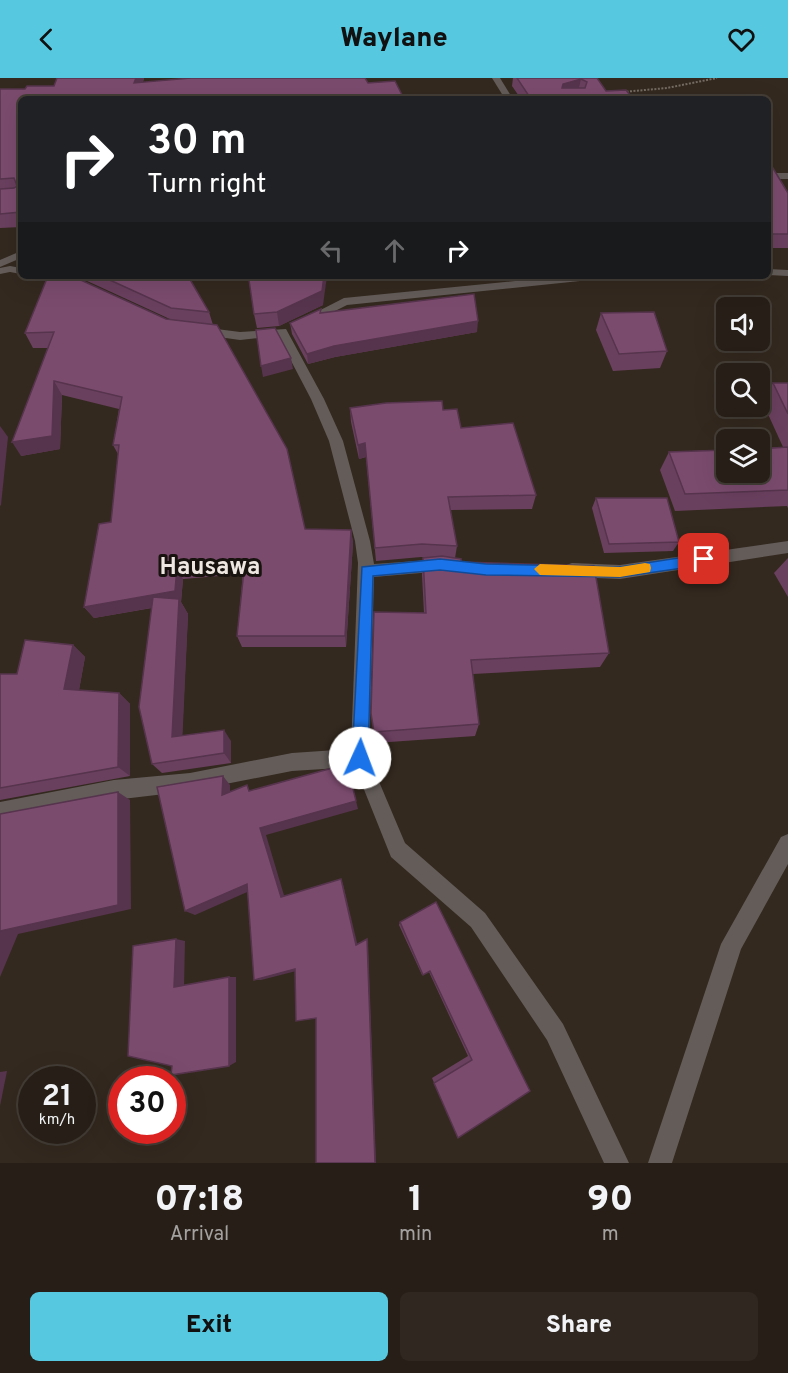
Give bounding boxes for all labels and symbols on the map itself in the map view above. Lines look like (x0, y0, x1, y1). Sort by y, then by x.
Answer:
pin (678, 533, 729, 584)
district label: Hausawa (160, 553, 260, 583)
position arrow (328, 726, 392, 790)
speed limit sign: 30 (108, 1066, 186, 1144)

